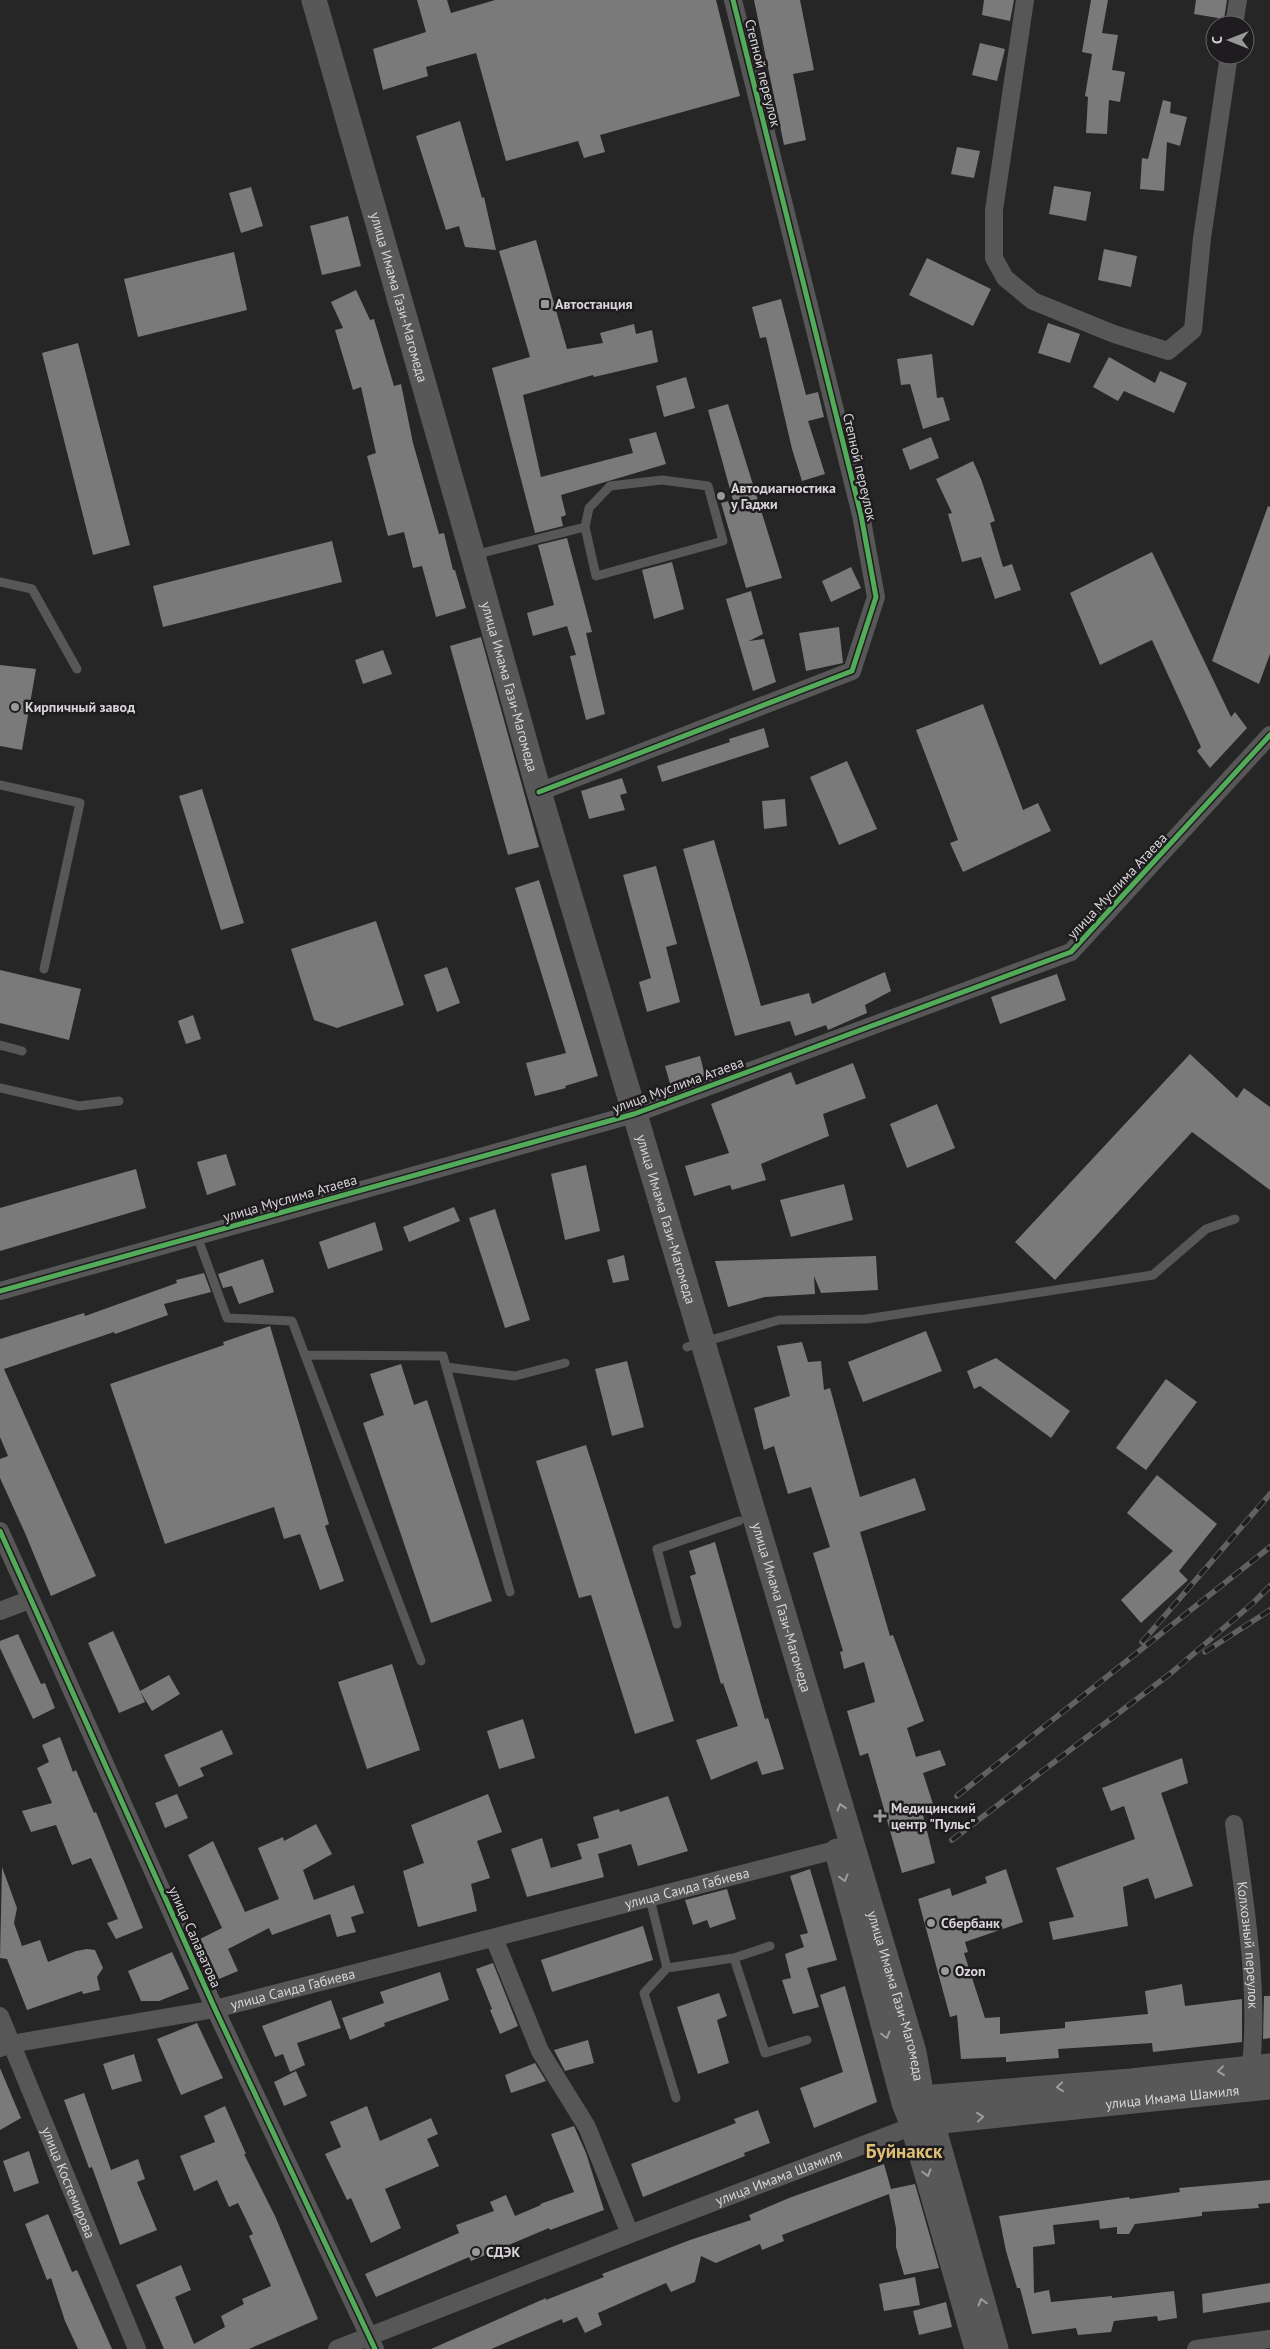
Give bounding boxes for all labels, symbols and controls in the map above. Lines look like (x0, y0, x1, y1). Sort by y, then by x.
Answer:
north arrow (1205, 15, 1255, 65)
street label: Степной переулок (741, 17, 785, 129)
text: С (1208, 36, 1226, 44)
street label: улица Имама Гази-Магомеда (366, 210, 432, 384)
place label: Автостанция (555, 295, 633, 313)
marker: Автостанция (539, 298, 551, 310)
street label: Степной переулок (839, 411, 881, 523)
place label: Автодиагностика у Гаджи (730, 479, 836, 513)
marker: Автодиагностика у Гаджи (715, 490, 727, 502)
street label: улица Имама Гази-Магомеда (477, 599, 542, 774)
place label: Кирпичный завод (25, 698, 135, 716)
marker: Кирпичный завод (9, 701, 21, 713)
street label: улица Муслима Атаева (1063, 829, 1171, 943)
street label: улица Муслима Атаева (610, 1053, 746, 1117)
street label: улица Имама Гази-Магомеда (632, 1132, 700, 1306)
street label: улица Муслима Атаева (221, 1170, 359, 1226)
street label: улица Имама Гази-Магомеда (748, 1520, 815, 1694)
place label: Медицинский центр "Пульс" (891, 1799, 976, 1833)
one-way arrow (836, 1803, 846, 1811)
marker: Медицинский центр "Пульс" (873, 1809, 887, 1823)
street label: улица Саида Габиева (623, 1863, 751, 1913)
one-way arrow (838, 1874, 849, 1883)
street label: Колхозный переулок (1233, 1880, 1262, 2009)
street label: улица Салаватова (165, 1884, 225, 1990)
street label: улица Имама Гази-Магомеда (863, 1909, 928, 2082)
place label: Сбербанк (941, 1914, 1000, 1932)
marker: Сбербанк (925, 1917, 937, 1929)
place label: Ozon (955, 1962, 986, 1980)
street label: улица Саида Габиева (228, 1964, 357, 2014)
marker: Ozon (939, 1965, 951, 1977)
one-way arrow (880, 2031, 890, 2039)
one-way arrow (1217, 2065, 1225, 2076)
street label: улица Имама Шамиля (1105, 2081, 1240, 2113)
one-way arrow (1056, 2082, 1064, 2093)
one-way arrow (976, 2112, 984, 2123)
street label: улица Костемирова (38, 2124, 99, 2241)
district label: Буйнакск (866, 2139, 943, 2163)
street label: улица Имама Шамиля (713, 2145, 845, 2210)
one-way arrow (921, 2168, 931, 2177)
place label: СДЭК (486, 2243, 520, 2261)
marker: СДЭК (470, 2246, 482, 2258)
one-way arrow (978, 2299, 988, 2307)

